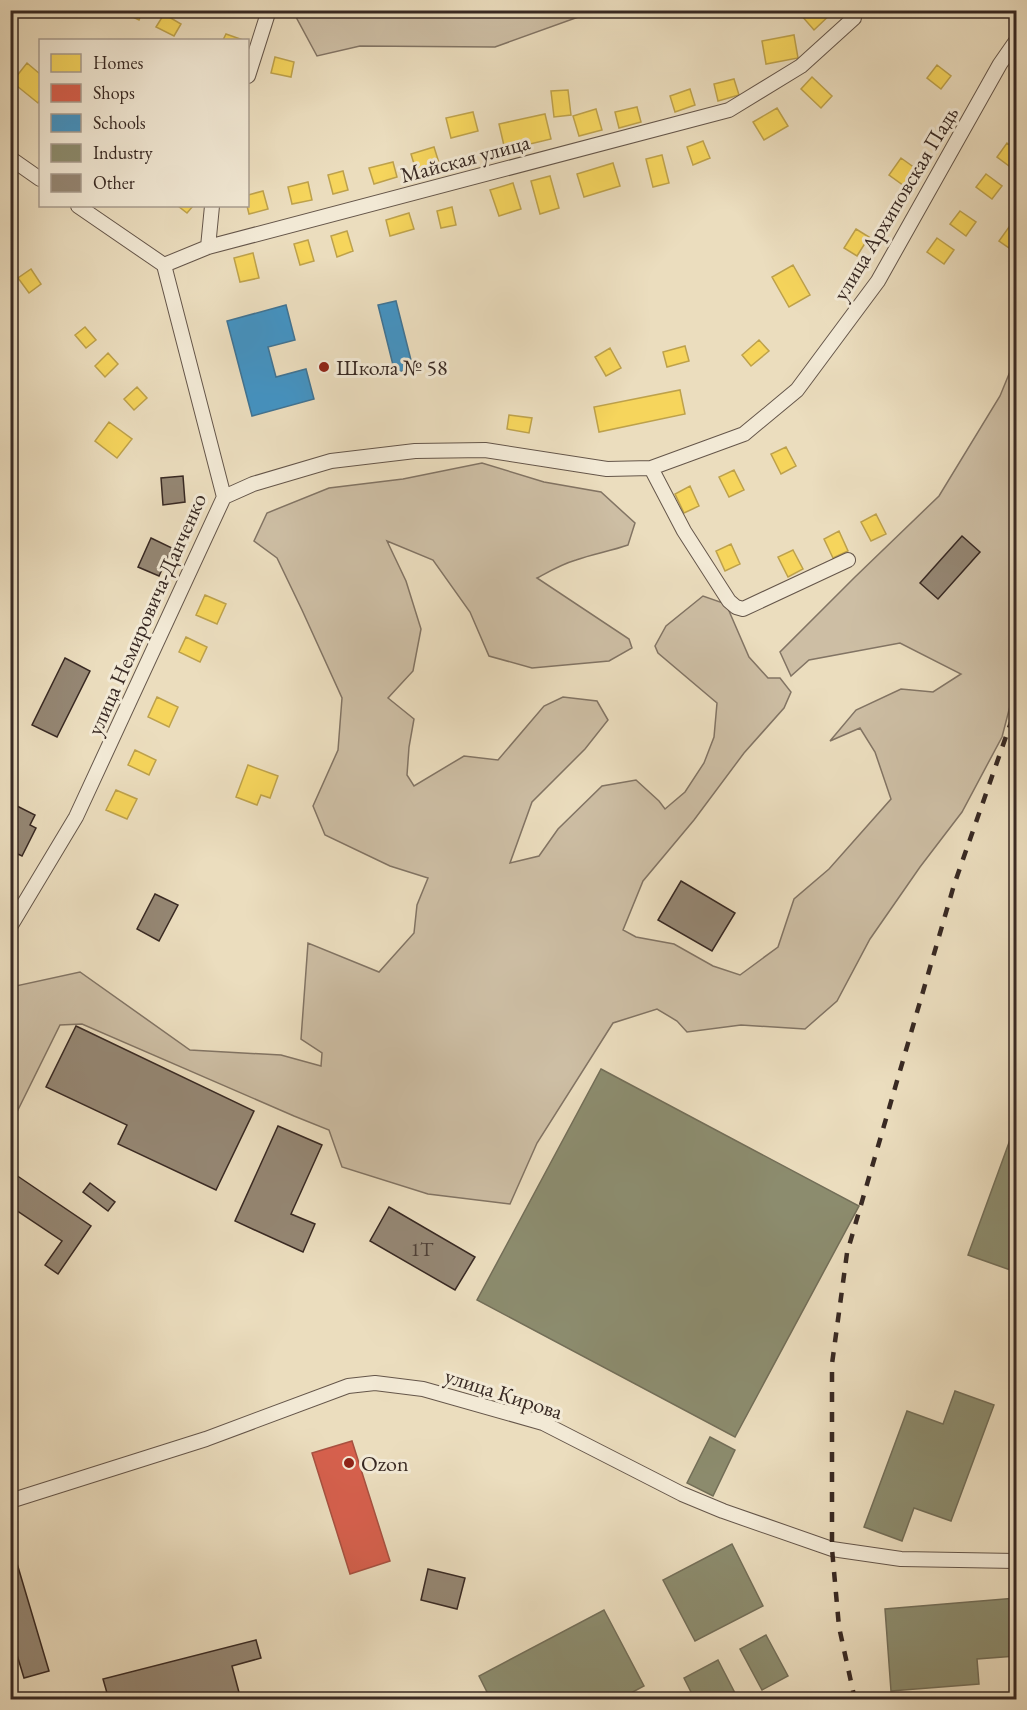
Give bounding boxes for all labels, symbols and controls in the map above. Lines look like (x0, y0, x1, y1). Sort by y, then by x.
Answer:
legend (39, 39, 249, 207)
text: Homes (93, 51, 144, 74)
text: Shops (93, 81, 135, 104)
street label: улица Архиповская Падь (826, 101, 965, 306)
text: Schools (93, 111, 146, 134)
street label: Майская улица (397, 127, 533, 190)
text: Industry (93, 141, 153, 164)
text: Other (93, 171, 135, 194)
place label: Школа № 58 (336, 353, 448, 382)
marker: Школа № 58 (317, 360, 331, 374)
street label: улица Немировича-Данченко (80, 489, 213, 740)
house number: 1Т (411, 1236, 434, 1262)
street label: улица Кирова (441, 1361, 567, 1426)
place label: Ozon (361, 1449, 409, 1478)
marker: Ozon (342, 1456, 356, 1470)

